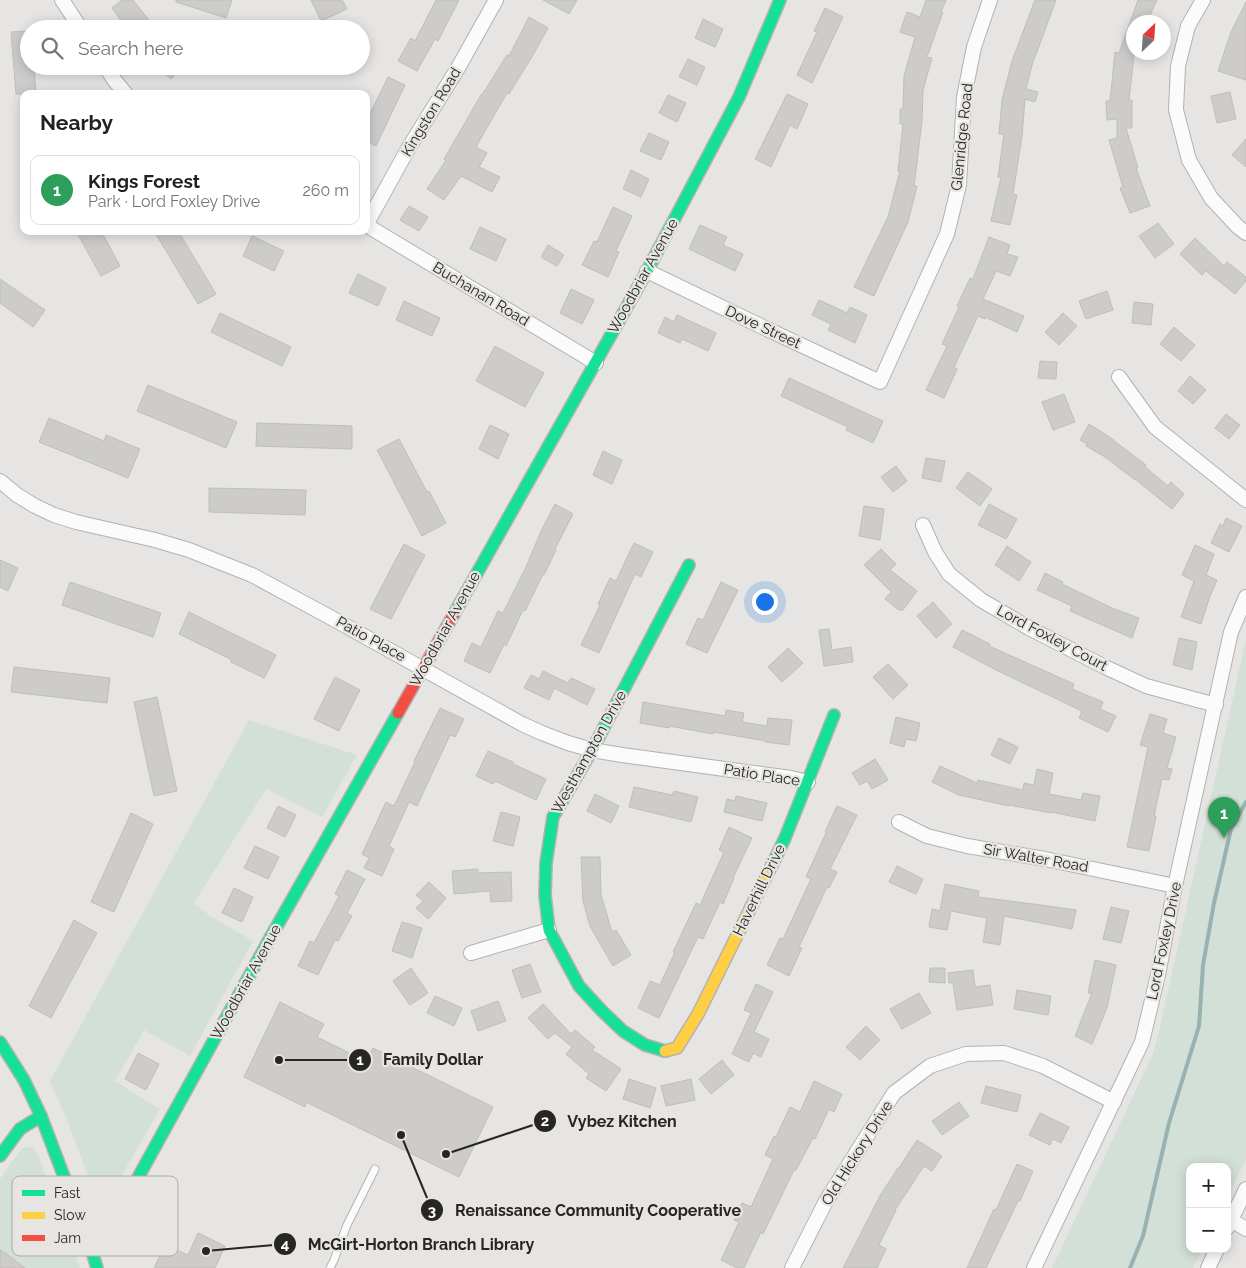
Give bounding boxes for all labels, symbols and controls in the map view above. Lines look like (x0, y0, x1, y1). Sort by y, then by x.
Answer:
north arrow (1126, 15, 1171, 60)
search box (20, 20, 370, 75)
icon: search (38, 34, 66, 62)
text: Search here (78, 37, 184, 59)
street label: Kingston Road (397, 64, 465, 160)
street label: Glenridge Road (947, 82, 977, 192)
text: Nearby (40, 110, 113, 135)
text: Kings Forest (88, 170, 200, 192)
text: 1 (53, 181, 61, 200)
text: 260 m (302, 181, 349, 200)
text: Park · Lord Foxley Drive (88, 192, 260, 211)
street label: Woodbriar Avenue (604, 215, 682, 337)
street label: Buchanan Road (429, 258, 533, 330)
street label: Dove Street (722, 302, 804, 352)
street label: Woodbriar Avenue (406, 568, 484, 690)
your location (752, 589, 778, 615)
street label: Lord Foxley Court (994, 601, 1110, 675)
street label: Patio Place (333, 612, 409, 666)
street label: Westhampton Drive (548, 687, 630, 817)
street label: Patio Place (723, 760, 802, 790)
pin: 1 (1208, 797, 1240, 838)
street label: Sir Walter Road (982, 840, 1090, 876)
street label: Haverhill Drive (729, 841, 789, 939)
street label: Lord Foxley Drive (1143, 880, 1185, 1002)
street label: Woodbriar Avenue (207, 921, 285, 1043)
callout: Family Dollar (348, 1044, 493, 1075)
text: Family Dollar (383, 1050, 483, 1069)
text: 1 (356, 1051, 364, 1069)
street label: Old Hickory Drive (818, 1097, 897, 1209)
callout: Vybez Kitchen (533, 1106, 687, 1137)
text: 2 (541, 1112, 549, 1130)
text: Vybez Kitchen (567, 1112, 677, 1131)
map controls (1186, 1163, 1231, 1253)
button: + (1186, 1163, 1231, 1208)
legend (12, 1176, 178, 1256)
text: Fast (54, 1185, 81, 1201)
callout: Renaissance Community Cooperative (420, 1195, 751, 1226)
text: Renaissance Community Cooperative (455, 1201, 741, 1220)
text: 3 (428, 1202, 436, 1220)
text: Slow (54, 1207, 86, 1223)
button: − (1186, 1208, 1231, 1253)
callout: McGirt-Horton Branch Library (273, 1229, 544, 1260)
text: Jam (54, 1230, 81, 1246)
text: 4 (281, 1235, 290, 1253)
text: McGirt-Horton Branch Library (308, 1235, 534, 1254)

